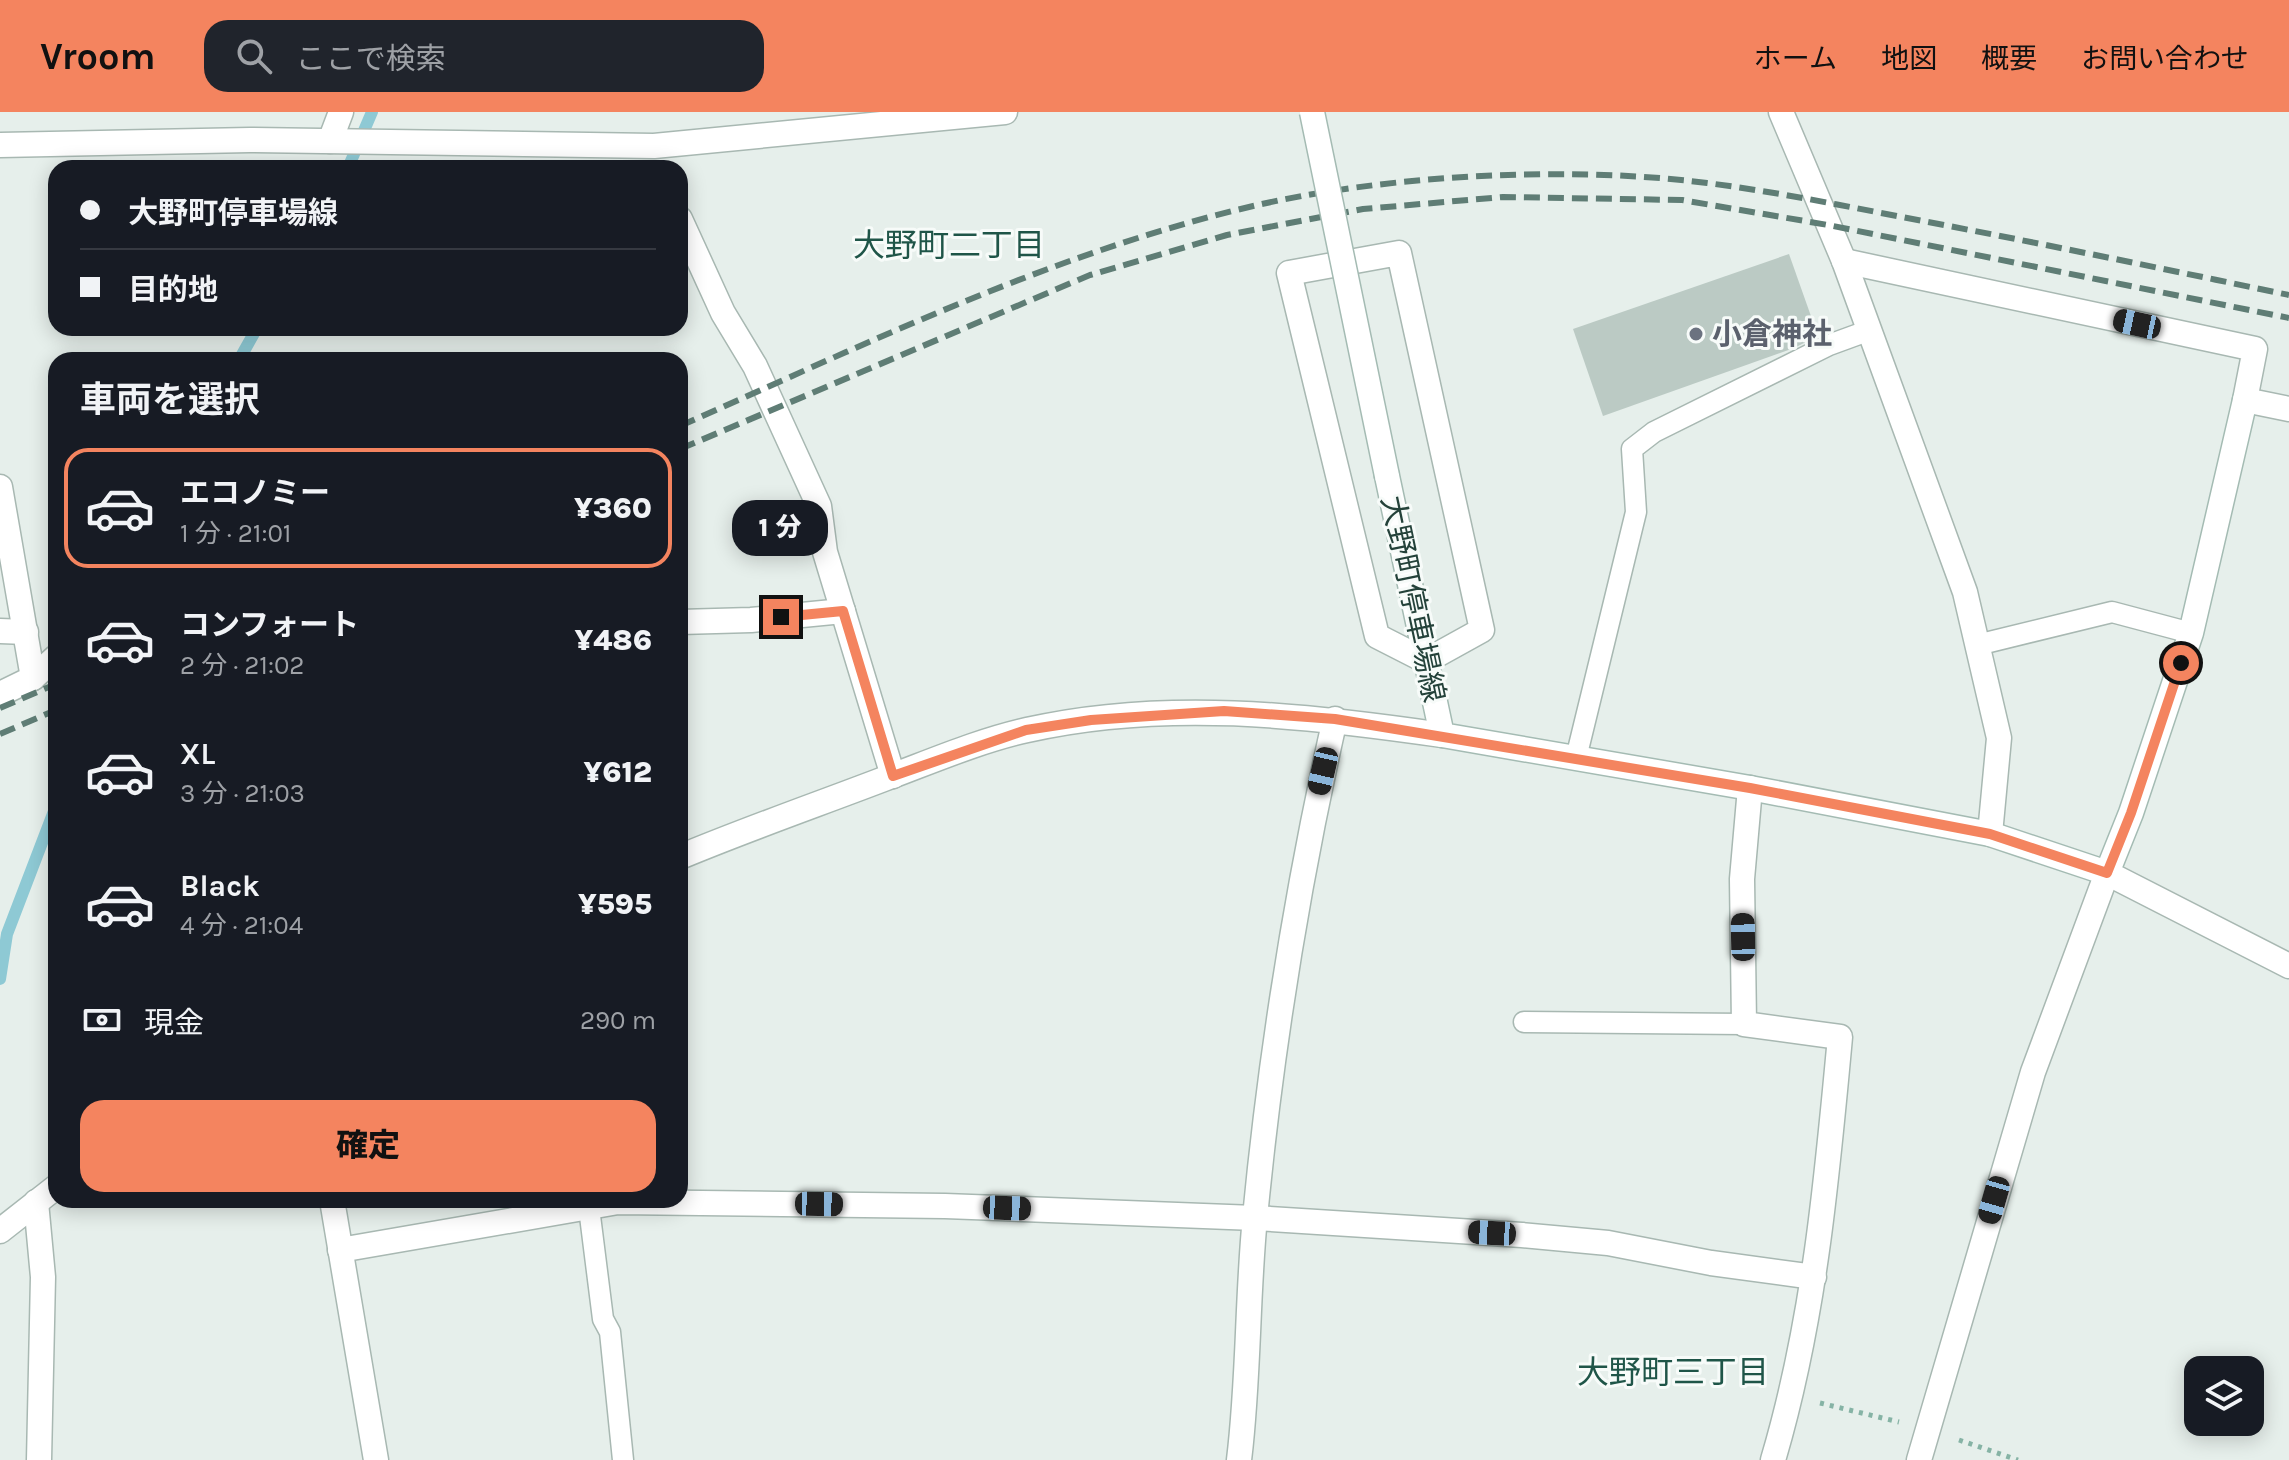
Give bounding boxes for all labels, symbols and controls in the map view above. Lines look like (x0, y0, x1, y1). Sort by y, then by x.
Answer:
search box (204, 20, 764, 92)
text: Vroom (40, 34, 156, 79)
icon: search (232, 34, 276, 78)
text: ここで検索 (296, 41, 446, 77)
text: ホーム (1754, 42, 1837, 75)
text: 地図 (1881, 42, 1937, 75)
text: 概要 (1981, 42, 2037, 75)
text: お問い合わせ (2081, 42, 2249, 75)
text: 大野町停車場線 (128, 195, 338, 231)
district label: 大野町二丁目 (853, 227, 1045, 264)
text: 目的地 (128, 272, 218, 308)
car (2111, 307, 2163, 341)
place label: 小倉神社 (1712, 316, 1832, 352)
marker: 小倉神社 (1687, 325, 1705, 343)
text: 車両を選択 (80, 379, 260, 421)
icon: car (84, 472, 156, 544)
text: エコノミー (180, 475, 330, 511)
text: ¥360 (574, 490, 652, 526)
street label: 大野町停車場線 (1374, 493, 1452, 705)
callout: 1 分 (733, 501, 829, 557)
text: 1 分 (759, 512, 802, 543)
text: 1 分 · 21:01 (180, 518, 291, 549)
route end (763, 599, 799, 635)
icon: car (84, 604, 156, 676)
text: コンフォート (180, 607, 359, 643)
text: ¥486 (575, 622, 652, 658)
route start (2163, 645, 2199, 681)
text: 2 分 · 21:02 (180, 650, 304, 681)
icon: car (84, 736, 156, 808)
text: XL (180, 736, 215, 772)
car (1306, 745, 1340, 797)
text: ¥612 (583, 754, 652, 790)
text: 3 分 · 21:03 (180, 778, 305, 809)
icon: car (84, 868, 156, 940)
text: Black (180, 868, 260, 904)
text: ¥595 (578, 886, 652, 922)
text: 4 分 · 21:04 (180, 910, 303, 941)
car (1731, 913, 1755, 961)
icon: cash (80, 998, 124, 1042)
text: 現金 (144, 1005, 204, 1041)
text: 290 m (580, 1005, 656, 1036)
button: 確定 (80, 1100, 656, 1192)
car (1976, 1174, 2012, 1226)
car (795, 1192, 843, 1216)
car (983, 1195, 1031, 1221)
car (1467, 1220, 1517, 1246)
district label: 大野町三丁目 (1577, 1354, 1769, 1391)
map controls (2184, 1356, 2264, 1436)
button: layers (2184, 1356, 2264, 1436)

